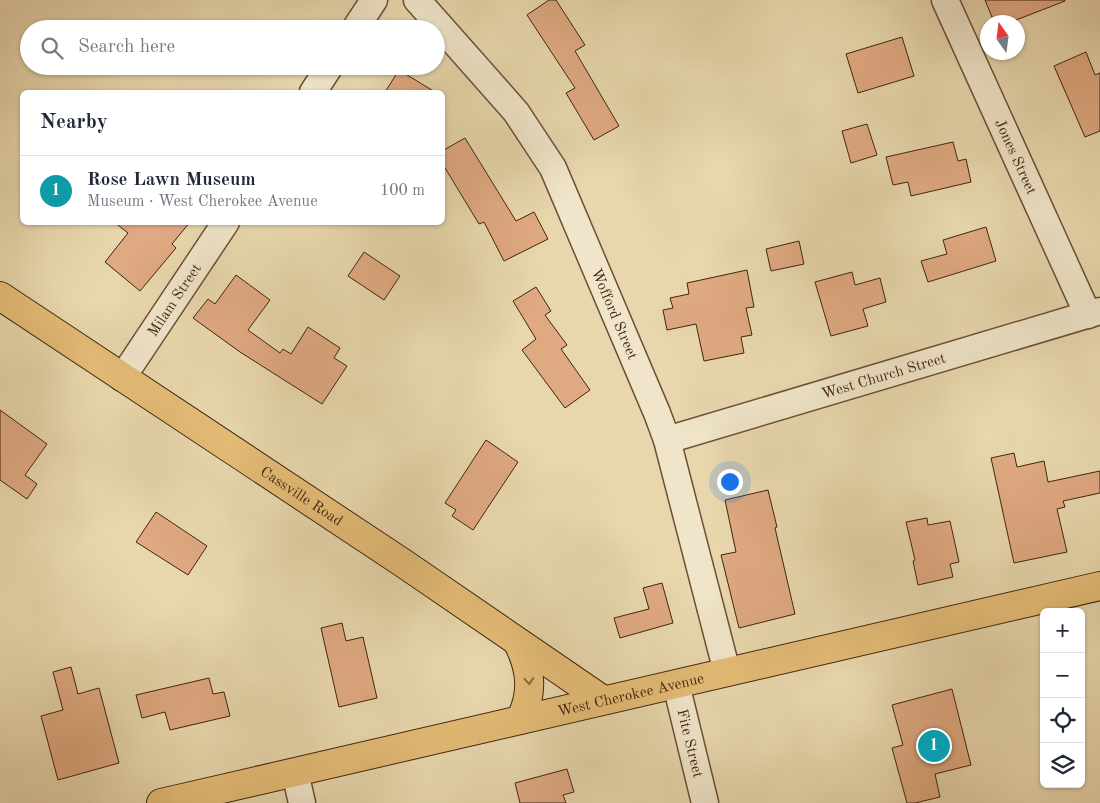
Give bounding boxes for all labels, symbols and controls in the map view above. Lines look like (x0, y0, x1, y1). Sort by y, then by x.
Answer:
north arrow (980, 15, 1025, 60)
search box (20, 20, 445, 75)
icon: search (38, 34, 66, 62)
text: Search here (78, 38, 175, 57)
text: Nearby (40, 112, 108, 133)
street label: Jones Street (991, 117, 1038, 197)
text: Rose Lawn Museum (87, 171, 256, 190)
text: 1 (51, 183, 61, 199)
text: 100 m (380, 183, 425, 199)
text: Museum · West Cherokee Avenue (87, 194, 318, 210)
street label: Milam Street (146, 261, 205, 340)
street label: Wofford Street (588, 267, 639, 362)
street label: West Church Street (820, 351, 948, 402)
street label: Cassville Road (257, 465, 345, 530)
your location (717, 469, 743, 495)
map controls (1040, 608, 1085, 788)
button: + (1040, 608, 1085, 653)
button: − (1040, 653, 1085, 698)
street label: West Cherokee Avenue (556, 672, 706, 720)
one-way arrow (523, 678, 534, 686)
button: locate (1040, 698, 1085, 743)
street label: Fite Street (673, 708, 705, 780)
pin: 1 (918, 727, 950, 765)
button: layers (1040, 743, 1085, 788)

